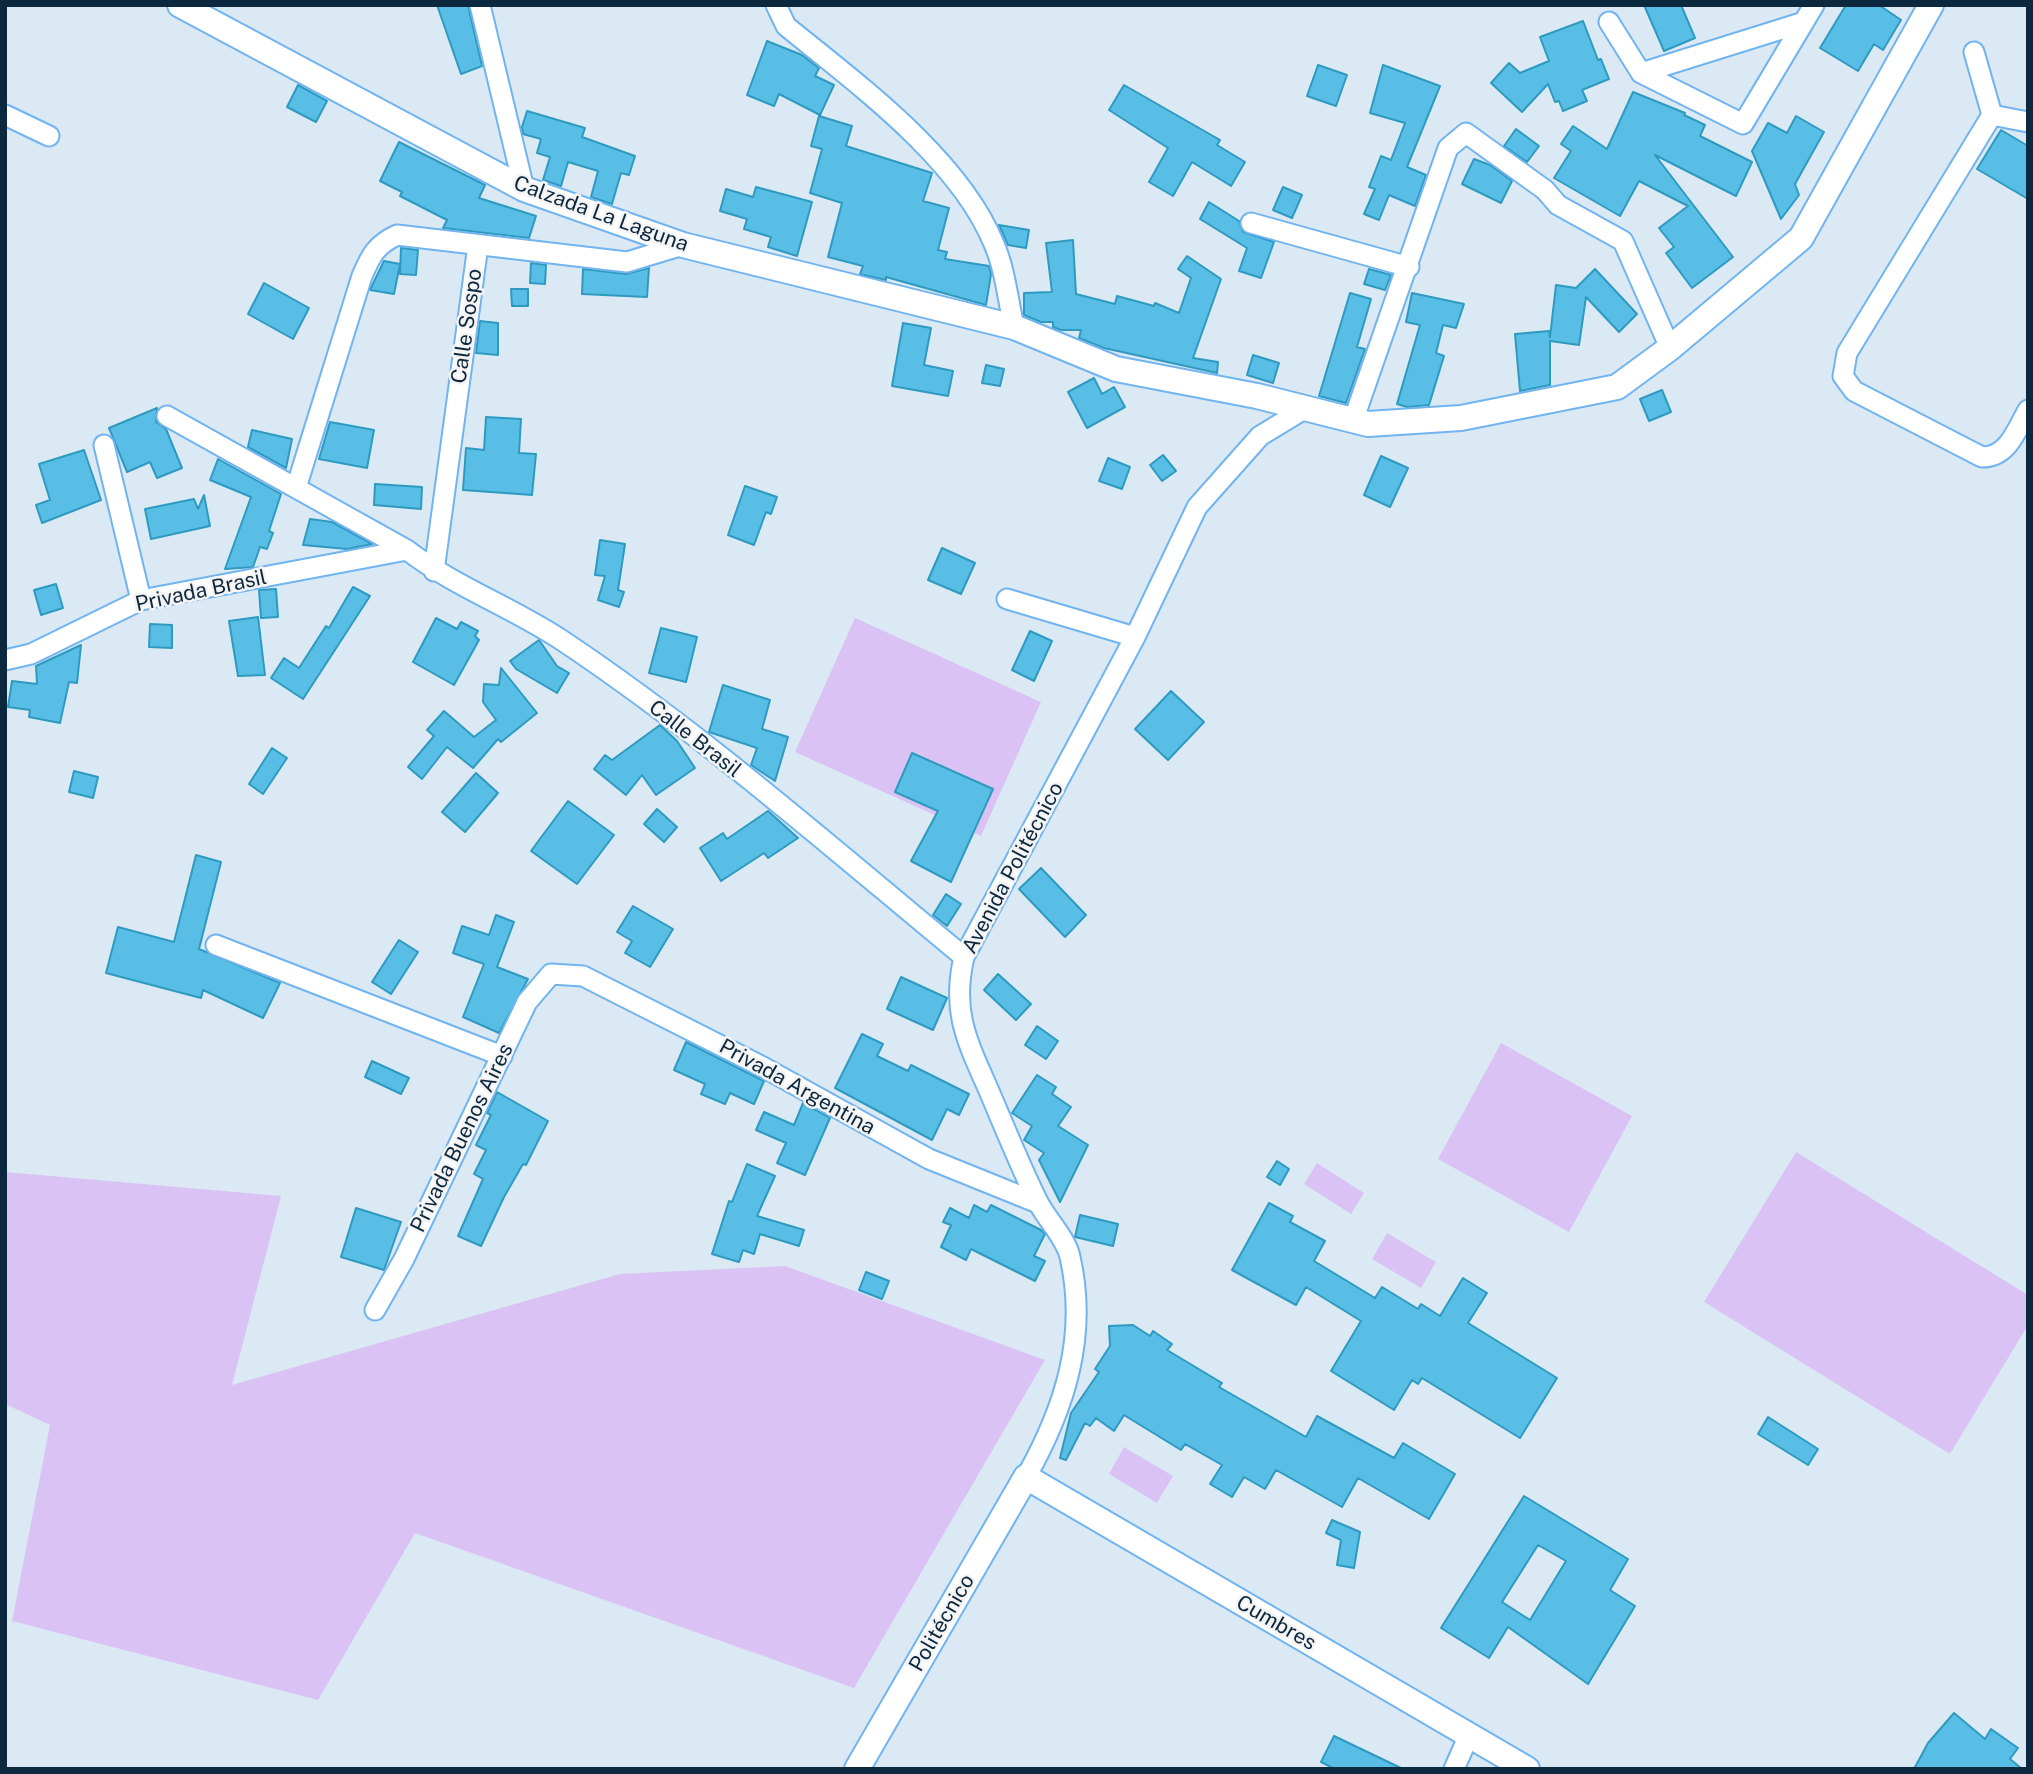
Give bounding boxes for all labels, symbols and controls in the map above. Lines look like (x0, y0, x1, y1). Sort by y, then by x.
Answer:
street label: Calzada La Laguna (510, 171, 692, 257)
street label: Calle Sospo (446, 267, 488, 385)
street label: Privada Brasil (133, 565, 269, 617)
street label: Calle Brasil (644, 695, 746, 783)
street label: Avenida Politécnico (957, 778, 1069, 958)
street label: Privada Argentina (715, 1034, 879, 1140)
street label: Privada Buenos Aires (405, 1040, 519, 1236)
street label: Politécnico (904, 1570, 980, 1676)
street label: Cumbres (1232, 1590, 1320, 1656)

